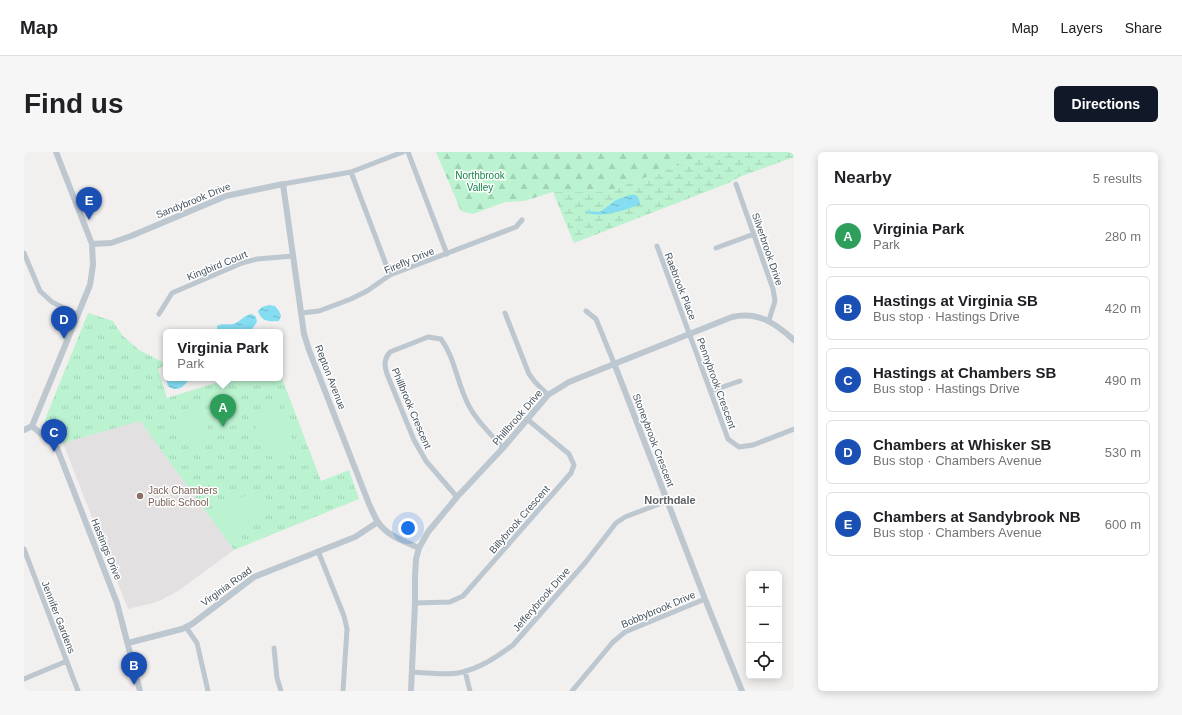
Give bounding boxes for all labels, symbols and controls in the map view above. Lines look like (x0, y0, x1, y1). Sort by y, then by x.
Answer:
text: Map (20, 17, 58, 38)
text: Map (1011, 20, 1039, 36)
text: Layers (1061, 20, 1103, 36)
text: Share (1125, 20, 1162, 36)
button: Directions (1054, 86, 1158, 122)
text: Find us (24, 88, 124, 119)
text: Nearby (834, 168, 892, 187)
park label: Northbrook Valley (455, 170, 506, 193)
text: 5 results (1093, 171, 1142, 186)
street label: Sandybrook Drive (154, 180, 233, 220)
pin: E (76, 187, 102, 220)
street label: Silverbrook Drive (750, 211, 785, 287)
text: Virginia Park (873, 220, 964, 237)
text: A (843, 229, 853, 244)
text: 280 m (1105, 229, 1141, 244)
text: Park (873, 237, 900, 252)
street label: Firefly Drive (382, 245, 436, 276)
street label: Kingbird Court (185, 248, 249, 283)
street label: Raebrook Place (663, 251, 699, 322)
text: Hastings at Virginia SB (873, 292, 1038, 309)
text: B (843, 301, 853, 316)
text: 420 m (1105, 301, 1141, 316)
pin: D (51, 306, 77, 339)
text: Bus stop · Hastings Drive (873, 309, 1020, 324)
popup (163, 329, 283, 381)
street label: Pennybrook Crescent (695, 336, 738, 430)
text: Virginia Park (177, 339, 269, 356)
street label: Repton Avenue (313, 343, 348, 411)
text: Park (177, 356, 204, 371)
text: Hastings at Chambers SB (873, 364, 1056, 381)
street label: Phillbrook Crescent (390, 366, 434, 450)
text: C (843, 373, 853, 388)
text: 490 m (1105, 373, 1141, 388)
text: Bus stop · Hastings Drive (873, 381, 1020, 396)
street label: Phillbrook Drive (490, 387, 545, 447)
street label: Stoneybrook Crescent (631, 392, 676, 489)
pin: A (210, 394, 236, 427)
pin: C (41, 419, 67, 452)
text: Chambers at Whisker SB (873, 436, 1051, 453)
text: D (843, 445, 853, 460)
text: 530 m (1105, 445, 1141, 460)
text: Bus stop · Chambers Avenue (873, 453, 1042, 468)
street label: Billybrook Crescent (487, 483, 552, 555)
place label: Jack Chambers Public School (148, 485, 217, 508)
marker: Jack Chambers Public School (135, 491, 145, 501)
district label: Northdale (644, 494, 696, 506)
text: Chambers at Sandybrook NB (873, 508, 1081, 525)
street label: Hastings Drive (89, 517, 124, 582)
text: E (844, 517, 852, 532)
text: 600 m (1105, 517, 1141, 532)
your location (398, 518, 418, 538)
text: Bus stop · Chambers Avenue (873, 525, 1042, 540)
street label: Virginia Road (199, 564, 254, 608)
street label: Jefferybrook Drive (511, 565, 572, 633)
map controls (746, 571, 782, 679)
button: + (746, 571, 782, 607)
street label: Jennifer Gardens (40, 579, 77, 655)
street label: Bobbybrook Drive (619, 589, 697, 630)
button: − (746, 607, 782, 643)
button: locate (746, 643, 782, 679)
pin: B (121, 652, 147, 685)

